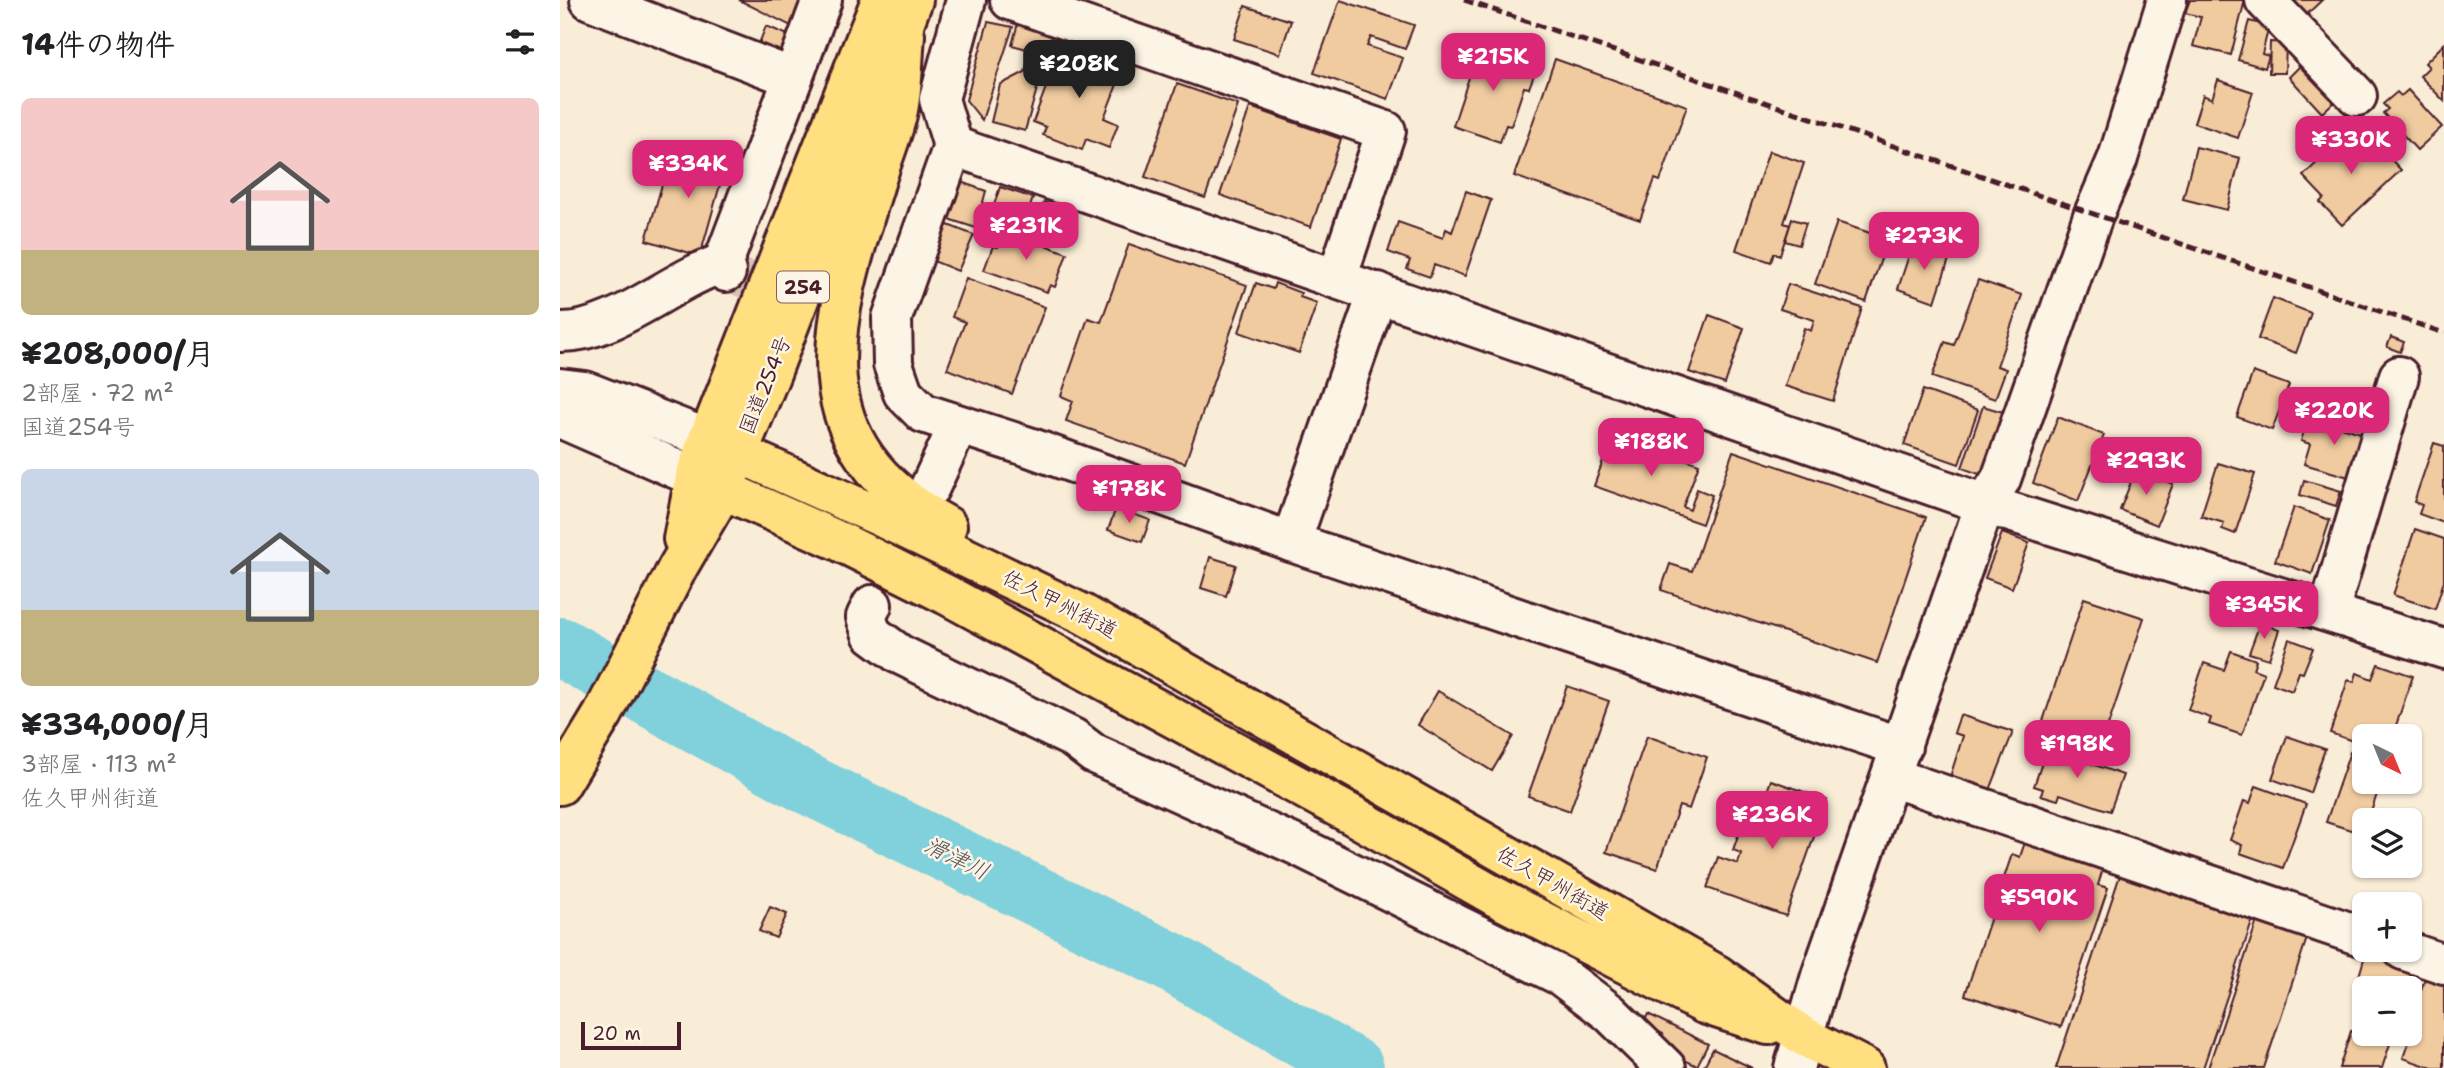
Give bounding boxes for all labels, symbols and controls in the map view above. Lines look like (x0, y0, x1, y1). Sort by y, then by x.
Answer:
icon: filters (501, 23, 539, 61)
text: 14件の物件 (21, 24, 175, 65)
pin: ¥215K (1444, 34, 1542, 93)
pin: ¥208K (1030, 41, 1128, 100)
text: ¥215K (1457, 41, 1529, 71)
text: ¥208K (1039, 48, 1119, 78)
pin: ¥330K (2302, 116, 2400, 176)
text: ¥330K (2311, 124, 2391, 154)
pin: ¥334K (639, 140, 737, 200)
icon: home (217, 143, 343, 269)
text: ¥334K (648, 148, 728, 178)
pin: ¥231K (977, 202, 1075, 262)
text: ¥231K (989, 210, 1063, 240)
pin: ¥273K (1875, 212, 1973, 272)
text: ¥273K (1885, 220, 1963, 250)
road number: 254 (777, 272, 829, 302)
street label: 国道254号 (732, 331, 798, 439)
text: ¥208,000/月 (21, 333, 215, 374)
text: 2部屋 · 72 m² (21, 378, 174, 408)
pin: ¥220K (2285, 388, 2383, 447)
text: ¥220K (2294, 395, 2374, 425)
text: 国道254号 (21, 412, 135, 442)
pin: ¥188K (1602, 419, 1700, 478)
text: ¥188K (1614, 426, 1688, 456)
pin: ¥293K (2097, 438, 2195, 497)
text: ¥293K (2107, 445, 2185, 475)
pin: ¥178K (1080, 466, 1178, 525)
text: ¥178K (1092, 473, 1166, 503)
icon: home (217, 514, 343, 640)
street label: 佐久甲州街道 (998, 563, 1122, 645)
pin: ¥345K (2215, 582, 2313, 641)
text: ¥345K (2225, 589, 2303, 619)
text: ¥334,000/月 (21, 704, 214, 745)
pin: ¥198K (2028, 720, 2126, 780)
north arrow (2352, 724, 2422, 794)
map controls (2352, 724, 2422, 1046)
text: ¥198K (2040, 728, 2114, 758)
text: 3部屋 · 113 m² (21, 749, 177, 779)
text: 佐久甲州街道 (21, 783, 159, 813)
pin: ¥236K (1723, 792, 1821, 851)
text: ¥236K (1732, 799, 1812, 829)
button: layers (2352, 808, 2422, 878)
water label: 滑津川 (919, 829, 995, 887)
street label: 佐久甲州街道 (1491, 839, 1615, 927)
pin: ¥590K (1990, 874, 2088, 934)
text: ¥590K (2000, 882, 2078, 912)
button: + (2352, 892, 2422, 962)
button: − (2352, 976, 2422, 1046)
scale bar (581, 1019, 681, 1051)
text: 20 m (592, 1021, 641, 1046)

